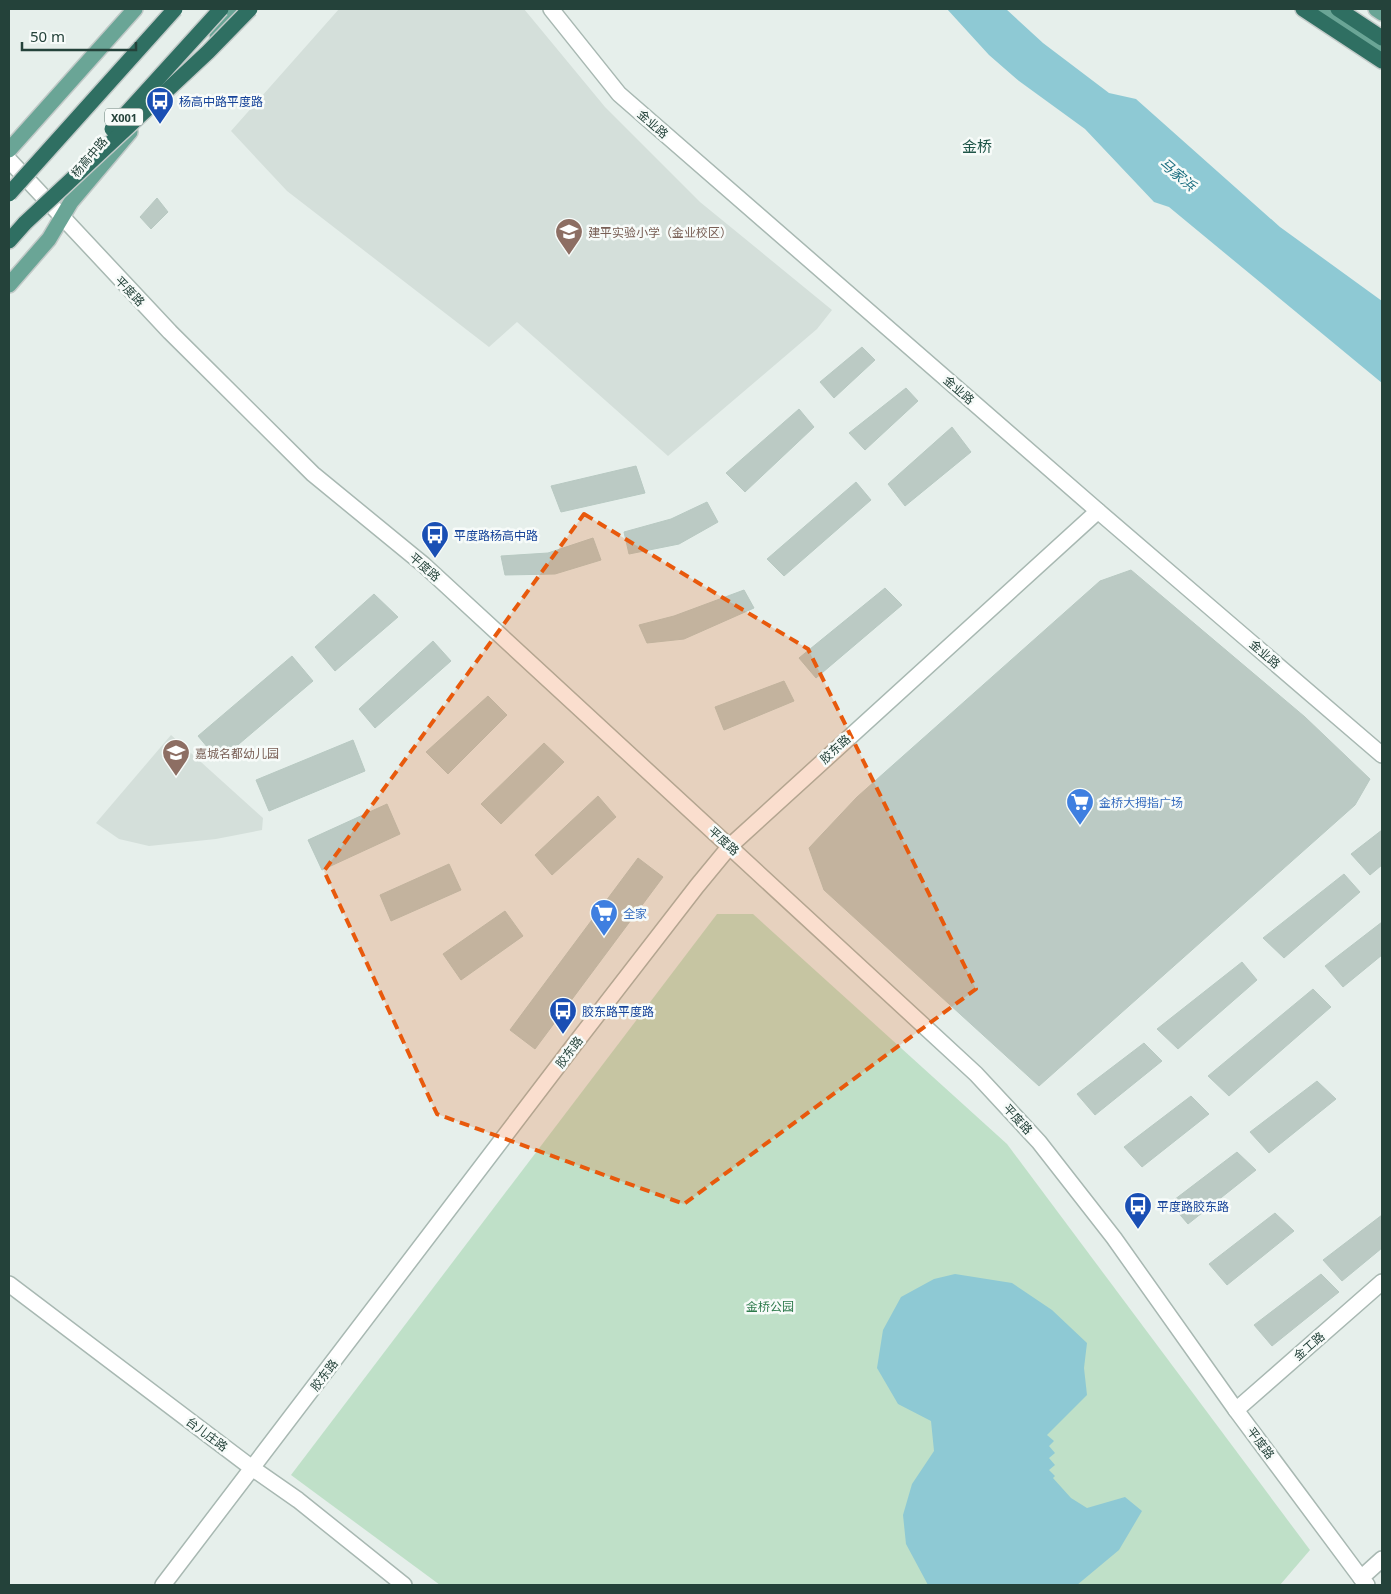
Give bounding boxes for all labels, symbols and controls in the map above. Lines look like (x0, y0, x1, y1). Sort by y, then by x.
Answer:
scale bar (22, 20, 136, 52)
text: 50 m (30, 26, 65, 46)
bus stop icon: 杨高中路平度路 (145, 86, 175, 125)
place label: 杨高中路平度路 (179, 93, 263, 110)
street label: 金业路 (634, 106, 672, 142)
road number: X001 (105, 108, 143, 125)
street label: 杨高中路 (67, 133, 111, 181)
district label: 金桥 (962, 136, 992, 156)
water label: 马家浜 (1156, 153, 1201, 195)
school or university icon: 建平实验小学（金业校区） (554, 217, 584, 256)
place label: 建平实验小学（金业校区） (588, 224, 732, 241)
street label: 平度路 (111, 272, 149, 310)
street label: 金业路 (940, 372, 978, 408)
bus stop icon: 平度路杨高中路 (420, 520, 450, 559)
place label: 平度路杨高中路 (454, 527, 538, 544)
street label: 平度路 (406, 549, 444, 585)
street label: 金业路 (1246, 636, 1284, 672)
street label: 胶东路 (816, 731, 854, 767)
school or university icon: 嘉城名都幼儿园 (161, 738, 191, 777)
place label: 嘉城名都幼儿园 (195, 745, 279, 762)
supermarket icon: 金桥大拇指广场 (1065, 787, 1095, 826)
place label: 金桥大拇指广场 (1099, 794, 1183, 811)
street label: 平度路 (705, 823, 743, 859)
supermarket icon: 全家 (589, 898, 619, 937)
place label: 全家 (623, 905, 647, 922)
bus stop icon: 胶东路平度路 (548, 996, 578, 1035)
place label: 胶东路平度路 (582, 1003, 654, 1020)
street label: 胶东路 (551, 1033, 587, 1071)
street label: 平度路 (1000, 1100, 1036, 1138)
bus stop icon: 平度路胶东路 (1123, 1191, 1153, 1230)
place label: 平度路胶东路 (1157, 1198, 1229, 1215)
park label: 金桥公园 (746, 1298, 794, 1315)
street label: 金工路 (1290, 1328, 1328, 1364)
street label: 胶东路 (306, 1356, 342, 1394)
street label: 台儿庄路 (183, 1413, 231, 1455)
street label: 平度路 (1243, 1424, 1279, 1462)

